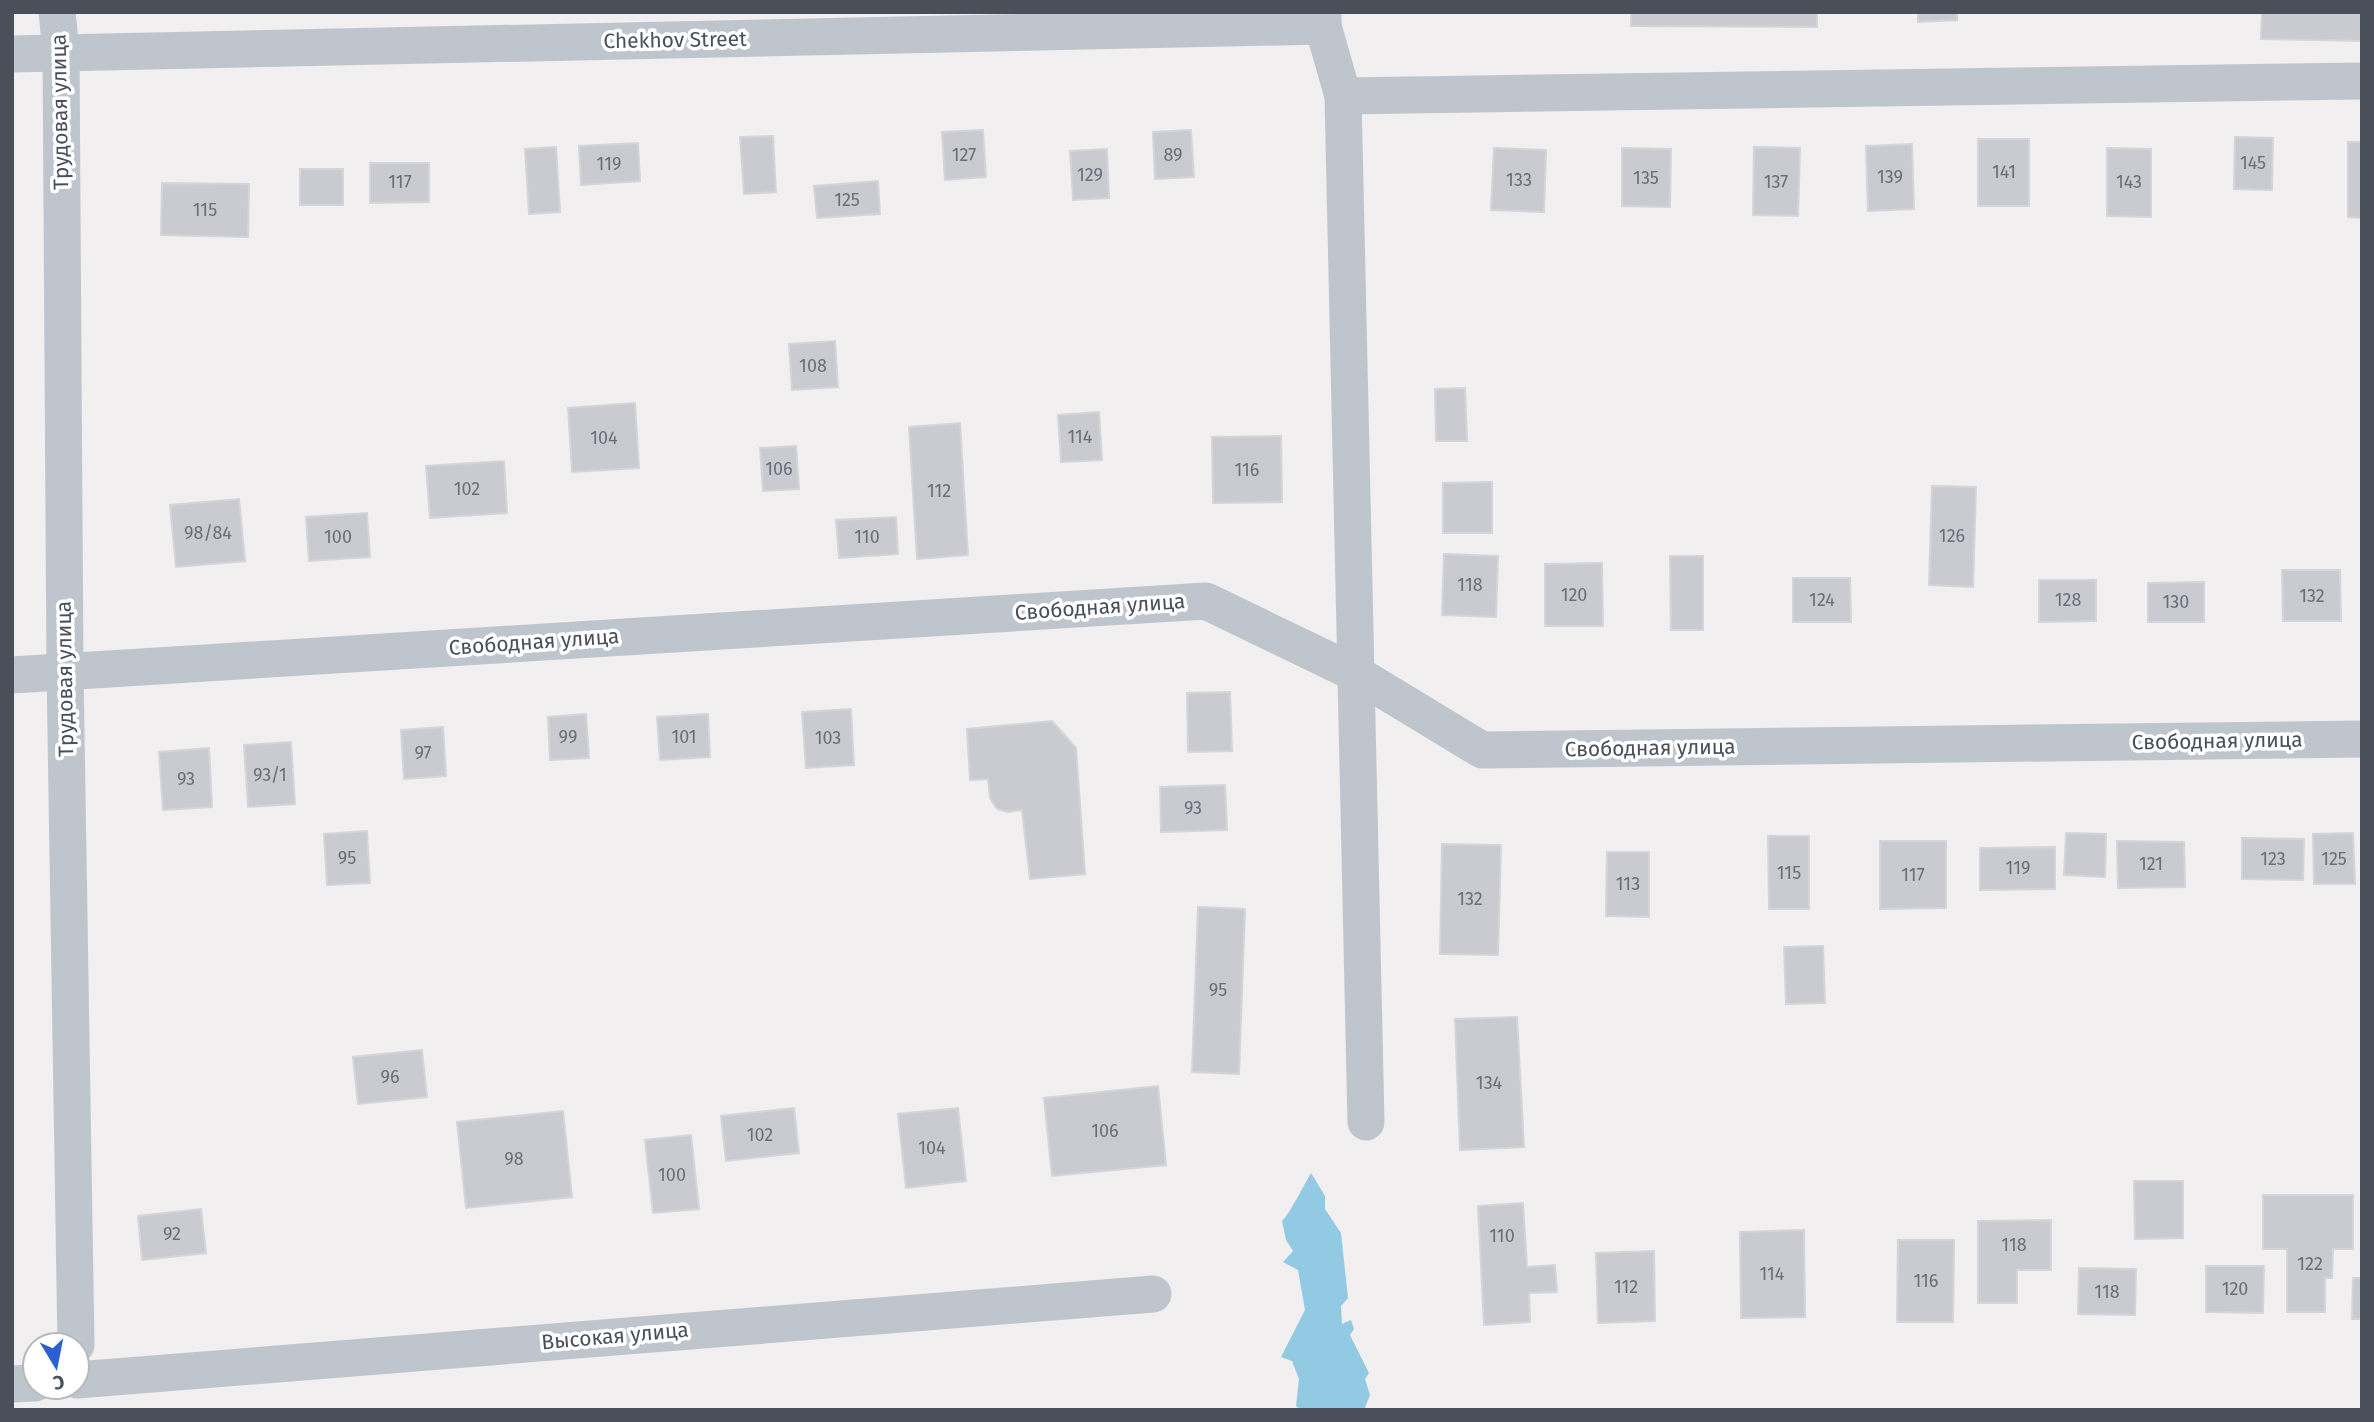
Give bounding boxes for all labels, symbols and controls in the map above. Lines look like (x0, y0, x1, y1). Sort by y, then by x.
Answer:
street label: Chekhov Street (603, 26, 747, 54)
street label: Трудовая улица (46, 34, 74, 190)
house number: 127 (952, 144, 976, 166)
house number: 89 (1163, 144, 1183, 166)
house number: 145 (2240, 152, 2266, 174)
house number: 119 (597, 153, 621, 175)
house number: 141 (1992, 161, 2016, 183)
house number: 129 (1077, 164, 1103, 186)
house number: 139 (1877, 166, 1903, 188)
house number: 135 (1633, 167, 1659, 189)
house number: 133 (1506, 169, 1532, 191)
house number: 117 (388, 171, 412, 193)
house number: 137 (1764, 171, 1788, 193)
house number: 143 (2116, 171, 2142, 193)
house number: 125 (834, 189, 860, 211)
house number: 115 (193, 199, 217, 221)
house number: 108 (799, 355, 827, 377)
house number: 114 (1068, 426, 1093, 448)
house number: 104 (590, 427, 618, 449)
house number: 106 (765, 458, 793, 480)
house number: 116 (1235, 459, 1259, 481)
house number: 102 (454, 478, 480, 500)
house number: 112 (927, 480, 951, 502)
house number: 98/84 (184, 522, 232, 544)
house number: 126 (1939, 525, 1965, 547)
house number: 100 (324, 526, 352, 548)
house number: 110 (854, 526, 880, 548)
house number: 118 (1457, 574, 1483, 596)
house number: 120 (1561, 584, 1587, 606)
house number: 132 (2299, 585, 2325, 607)
street label: Свободная улица (1014, 588, 1186, 626)
house number: 124 (1809, 589, 1835, 611)
house number: 128 (2055, 589, 2081, 611)
house number: 130 (2163, 591, 2189, 613)
street label: Трудовая улица (51, 601, 79, 757)
street label: Свободная улица (448, 623, 620, 661)
house number: 99 (559, 726, 577, 748)
house number: 101 (671, 726, 697, 748)
house number: 103 (815, 727, 841, 749)
street label: Свободная улица (2131, 727, 2303, 755)
street label: Свободная улица (1564, 734, 1736, 762)
house number: 97 (414, 742, 432, 764)
house number: 93/1 (253, 764, 287, 786)
house number: 93 (177, 768, 195, 790)
house number: 93 (1184, 797, 1202, 819)
house number: 95 (338, 847, 356, 869)
house number: 123 (2260, 848, 2286, 870)
house number: 125 (2321, 848, 2347, 870)
house number: 121 (2139, 853, 2163, 875)
house number: 119 (2006, 857, 2030, 879)
house number: 115 (1777, 862, 1801, 884)
house number: 117 (1901, 864, 1925, 886)
house number: 113 (1616, 873, 1640, 895)
house number: 132 (1457, 888, 1483, 910)
house number: 95 (1209, 979, 1227, 1001)
house number: 96 (380, 1066, 400, 1088)
house number: 134 (1476, 1072, 1503, 1094)
house number: 106 (1091, 1120, 1119, 1142)
house number: 102 (747, 1124, 773, 1146)
house number: 104 (918, 1137, 946, 1159)
house number: 98 (504, 1148, 524, 1170)
house number: 100 (658, 1164, 686, 1186)
house number: 92 (163, 1223, 181, 1245)
house number: 110 (1489, 1225, 1515, 1247)
house number: 118 (2001, 1234, 2027, 1256)
house number: 122 (2297, 1253, 2323, 1275)
house number: 114 (1760, 1263, 1785, 1285)
house number: 116 (1914, 1270, 1938, 1292)
house number: 112 (1614, 1276, 1638, 1298)
house number: 120 (2222, 1278, 2248, 1300)
house number: 118 (2094, 1281, 2120, 1303)
street label: Высокая улица (540, 1317, 690, 1355)
north arrow (21, 1331, 91, 1401)
text: С (51, 1370, 66, 1395)

